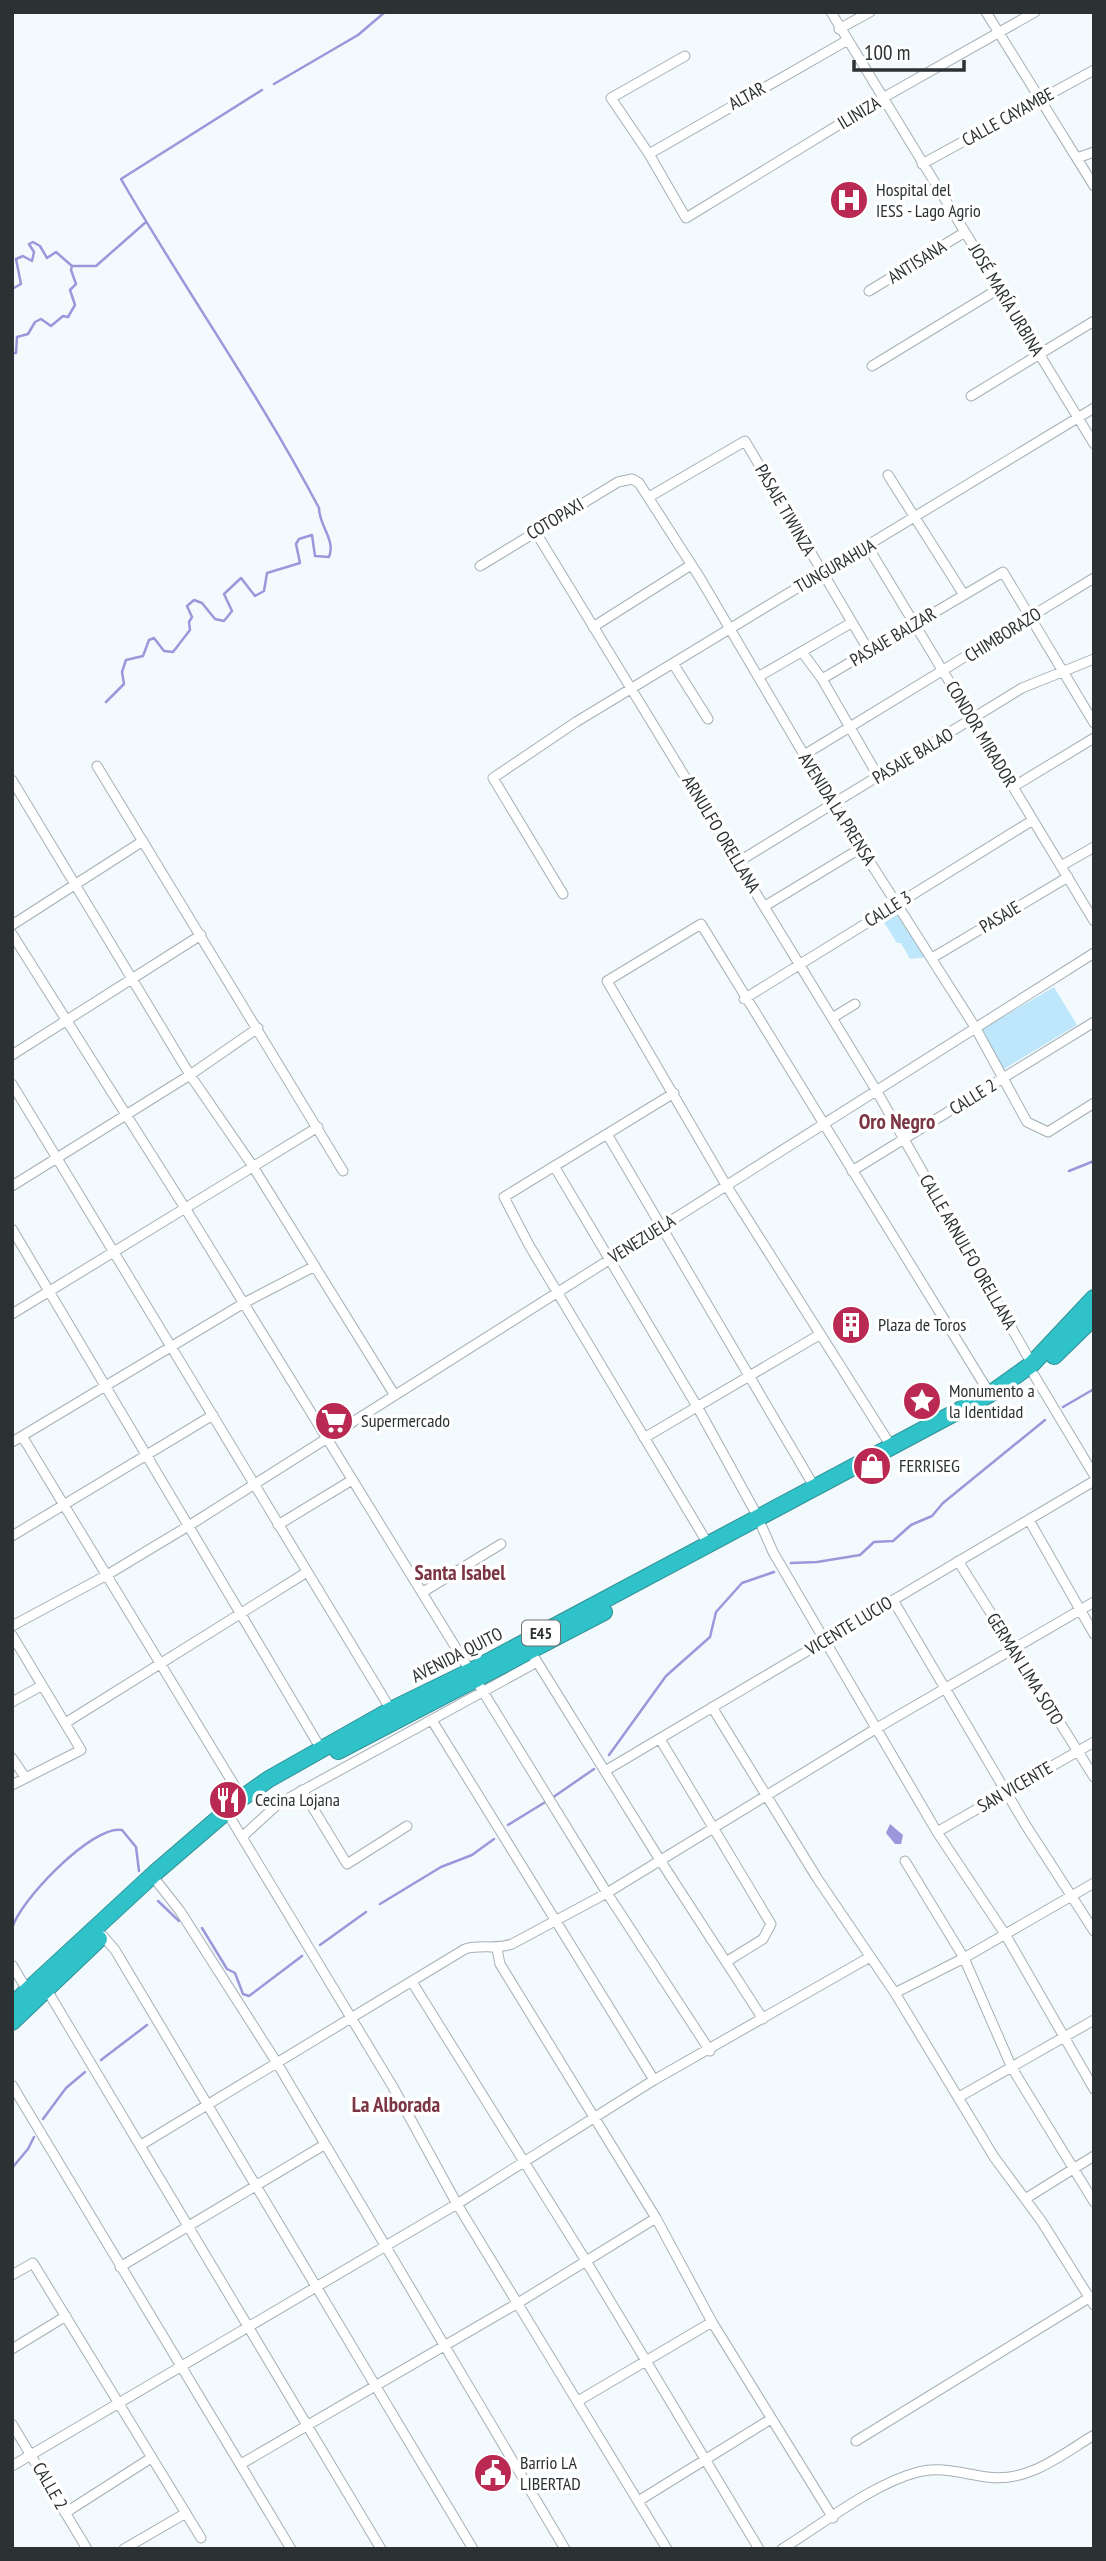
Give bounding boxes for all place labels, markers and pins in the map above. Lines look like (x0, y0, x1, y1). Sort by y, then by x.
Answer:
place label: Hospital del IESS - Lago Agrio (876, 178, 981, 222)
hospital icon: Hospital del IESS - Lago Agrio (828, 179, 870, 221)
building icon: Plaza de Toros (830, 1304, 872, 1346)
place label: Plaza de Toros (878, 1313, 966, 1336)
place label: Monumento a la Identidad (949, 1379, 1035, 1423)
place icon: Monumento a la Identidad (901, 1380, 943, 1422)
supermarket icon: Supermercado (313, 1400, 355, 1442)
place label: Supermercado (361, 1409, 450, 1432)
shop icon: FERRISEG (851, 1445, 893, 1487)
place label: FERRISEG (899, 1454, 960, 1477)
restaurant icon: Cecina Lojana (207, 1779, 249, 1821)
place label: Cecina Lojana (255, 1788, 340, 1811)
place label: Barrio LA LIBERTAD (520, 2451, 581, 2495)
public building icon: Barrio LA LIBERTAD (472, 2452, 514, 2494)

